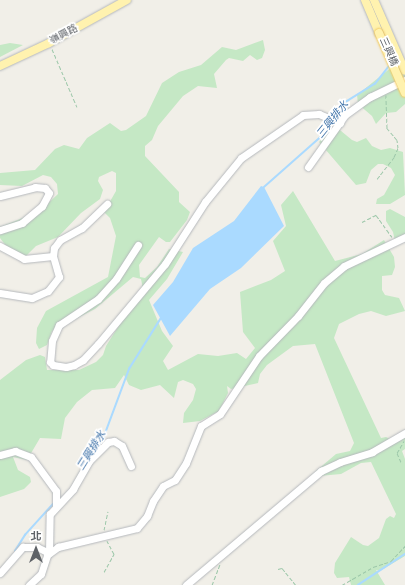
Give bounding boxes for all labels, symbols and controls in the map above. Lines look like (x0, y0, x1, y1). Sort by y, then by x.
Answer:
street label: 嶺興路 (48, 23, 80, 47)
street label: 三興橋 (376, 36, 400, 68)
water label: 三興排水 (314, 99, 352, 141)
water label: 三興排水 (75, 429, 109, 473)
north arrow (16, 529, 56, 569)
text: 北 (31, 530, 42, 543)

